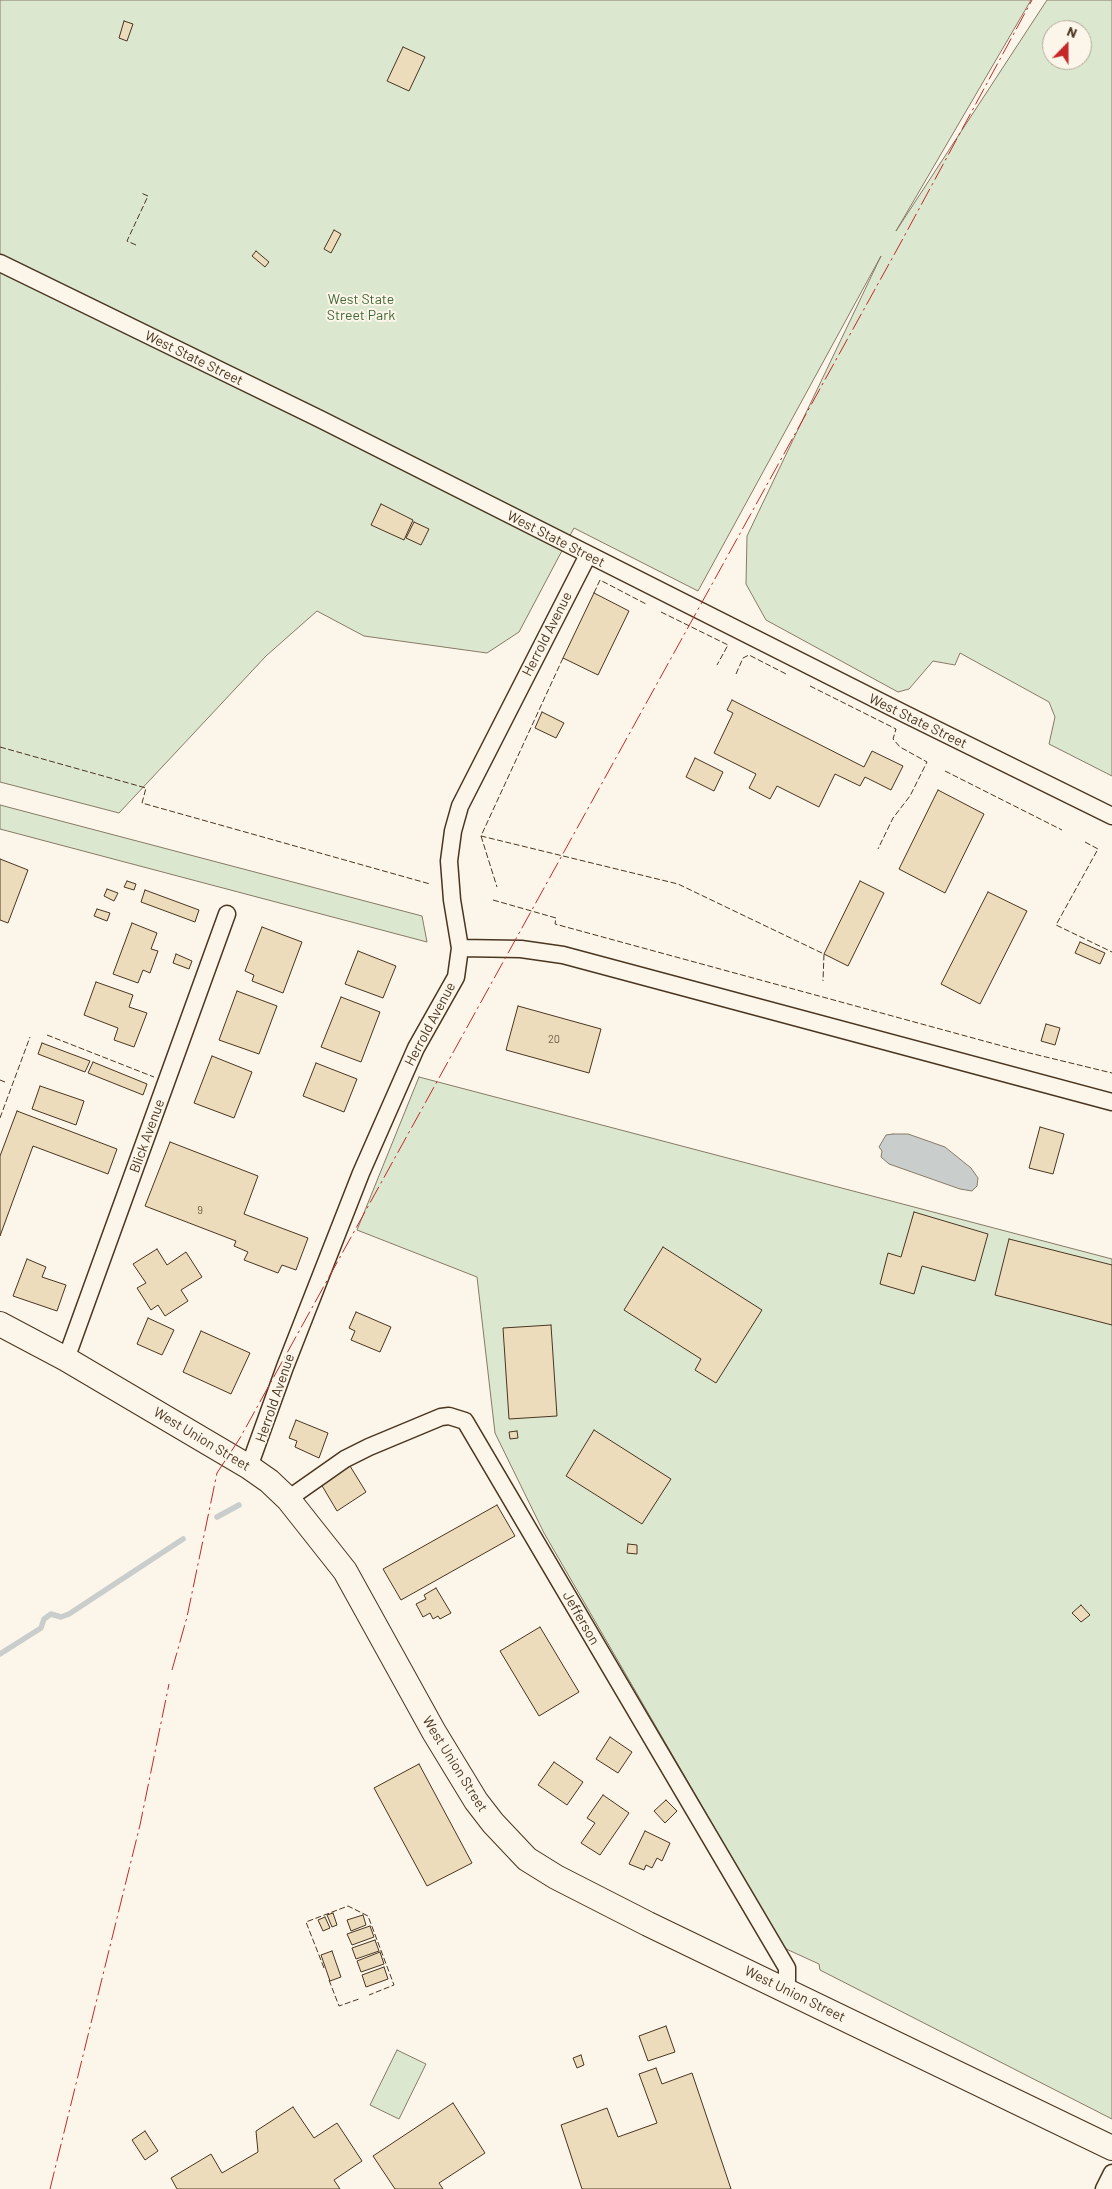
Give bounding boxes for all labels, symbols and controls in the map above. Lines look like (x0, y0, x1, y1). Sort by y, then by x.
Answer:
north arrow (1042, 20, 1092, 70)
text: N (1065, 22, 1080, 41)
park label: West State Street Park (327, 291, 395, 324)
street label: West State Street (142, 327, 246, 389)
street label: West State Street (504, 507, 608, 571)
street label: Herrold Avenue (519, 589, 575, 679)
street label: West State Street (866, 690, 970, 752)
street label: Herrold Avenue (401, 979, 459, 1069)
house number: 20 (548, 1032, 560, 1046)
street label: Blick Avenue (126, 1097, 168, 1175)
house number: 9 (197, 1203, 203, 1217)
street label: Herrold Avenue (252, 1352, 298, 1444)
street label: West Union Street (151, 1403, 253, 1475)
street label: Jefferson (559, 1588, 603, 1648)
street label: West Union Street (419, 1713, 491, 1815)
street label: West Union Street (742, 1962, 848, 2026)

